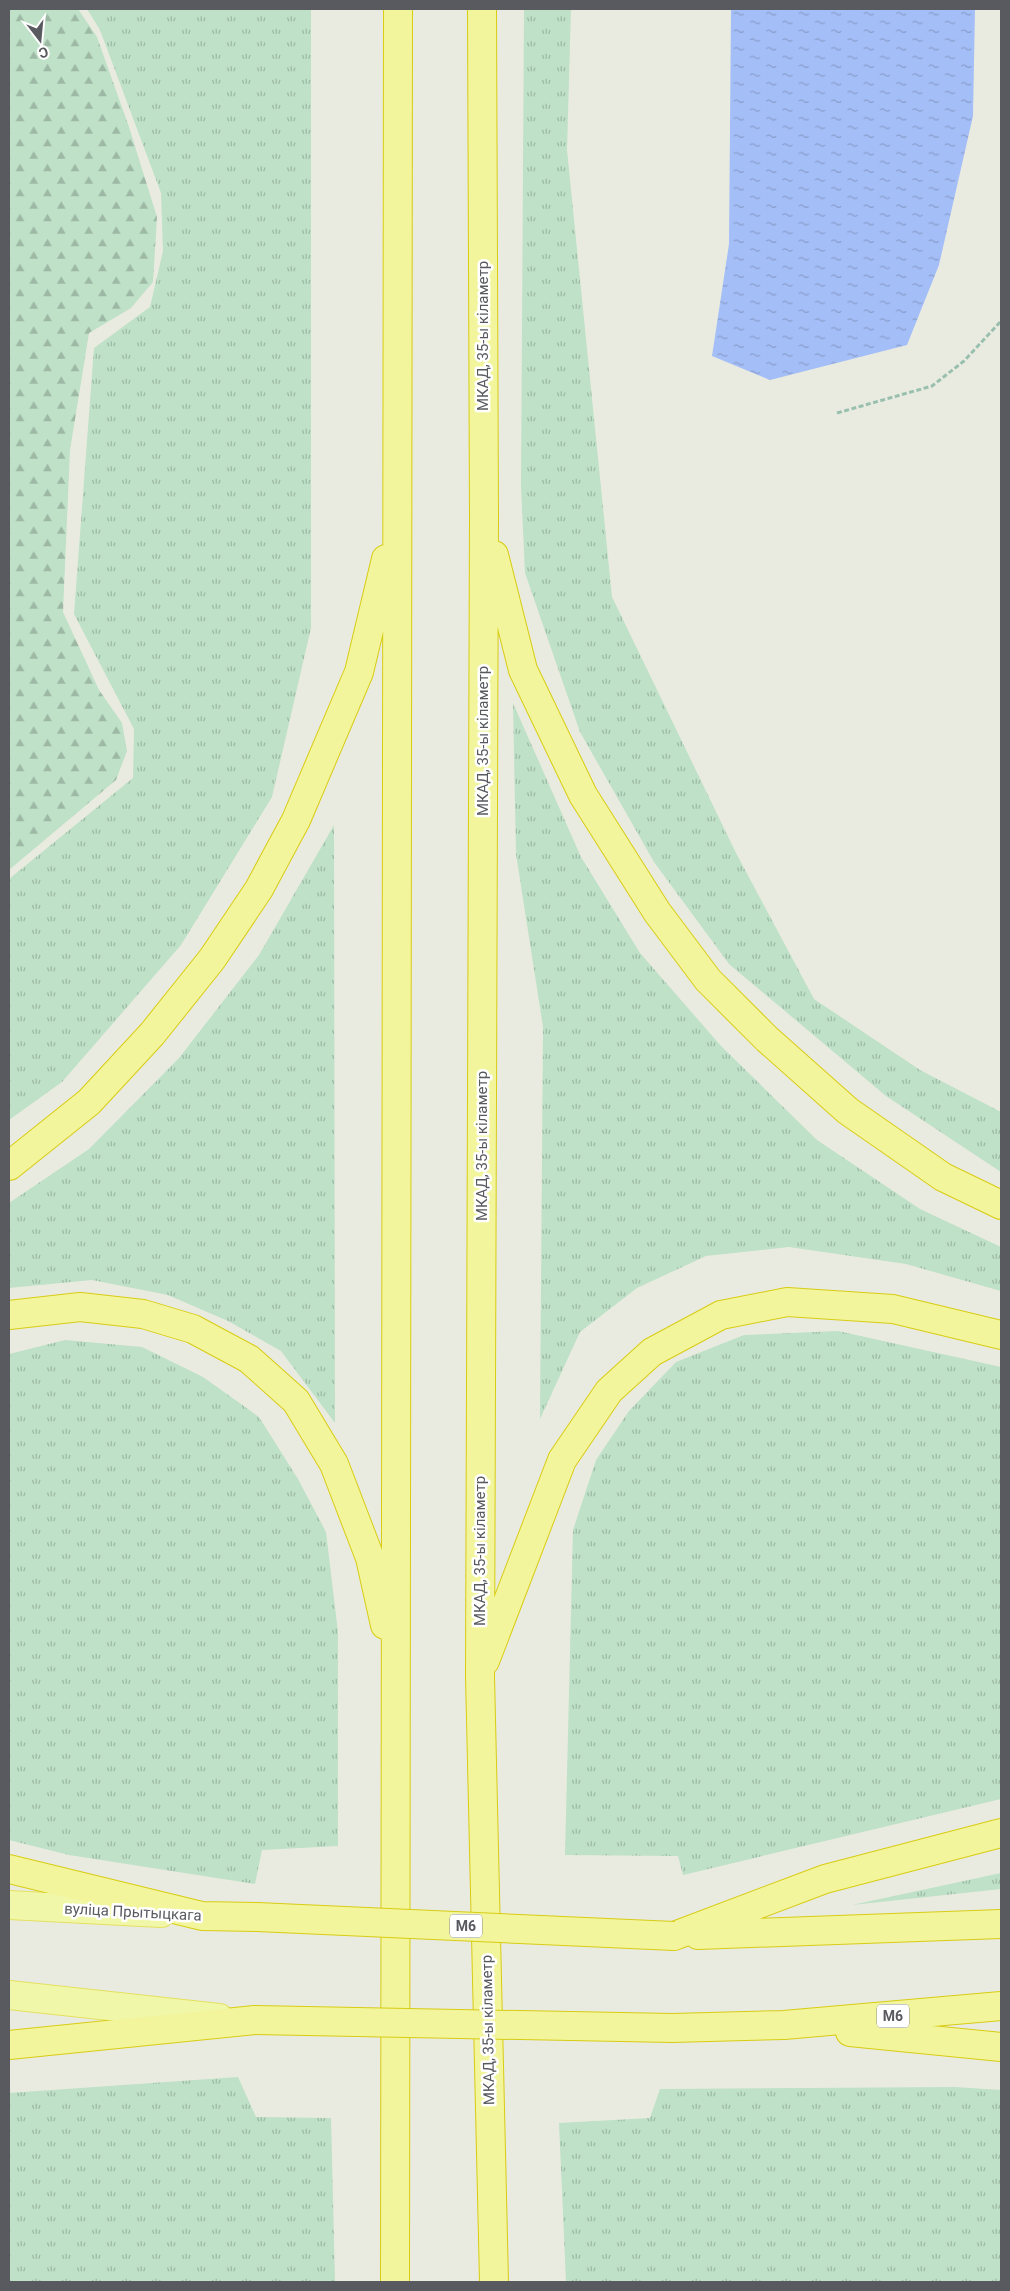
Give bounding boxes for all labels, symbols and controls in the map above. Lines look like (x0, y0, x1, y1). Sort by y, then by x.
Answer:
north arrow (15, 15, 65, 65)
text: С (37, 44, 50, 61)
street label: МКАД, 35-ы кіламетр (474, 261, 492, 411)
street label: МКАД, 35-ы кіламетр (474, 666, 492, 816)
street label: МКАД, 35-ы кіламетр (473, 1071, 491, 1221)
street label: МКАД, 35-ы кіламетр (471, 1476, 489, 1626)
street label: вуліца Прытыцкага (64, 1899, 202, 1925)
road number: М6 (450, 1914, 482, 1938)
street label: МКАД, 35-ы кіламетр (478, 1955, 498, 2105)
road number: М6 (877, 2004, 909, 2028)

